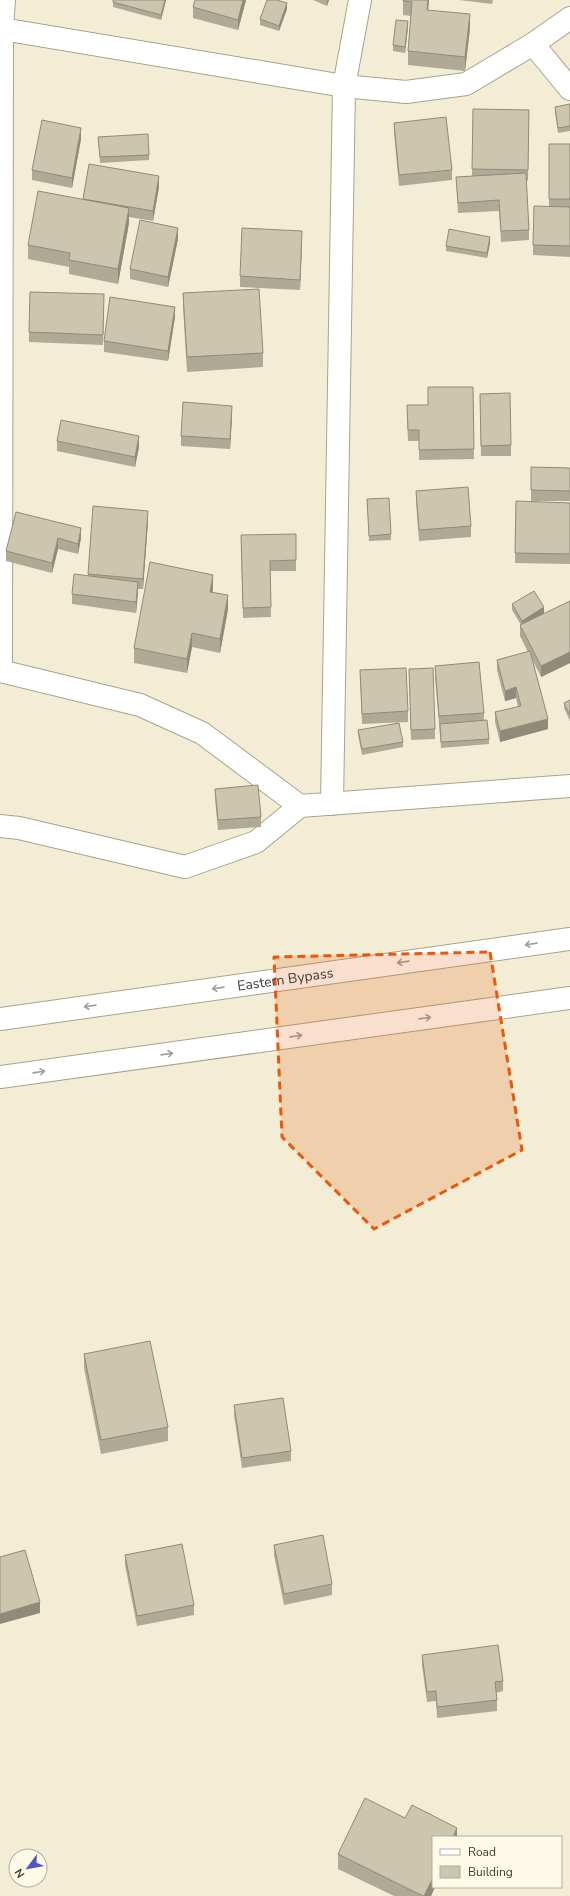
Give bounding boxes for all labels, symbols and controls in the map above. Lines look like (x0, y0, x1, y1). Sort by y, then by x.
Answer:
one-way arrow (525, 940, 538, 948)
one-way arrow (397, 958, 410, 966)
street label: Eastern Bypass (236, 963, 335, 995)
one-way arrow (212, 984, 225, 992)
one-way arrow (84, 1002, 97, 1010)
one-way arrow (418, 1014, 431, 1022)
one-way arrow (289, 1032, 302, 1040)
one-way arrow (160, 1050, 173, 1058)
one-way arrow (32, 1068, 45, 1076)
legend (432, 1836, 562, 1888)
text: Road (468, 1844, 496, 1860)
north arrow (8, 1848, 48, 1888)
text: Building (468, 1864, 513, 1880)
text: N (11, 1866, 28, 1881)

